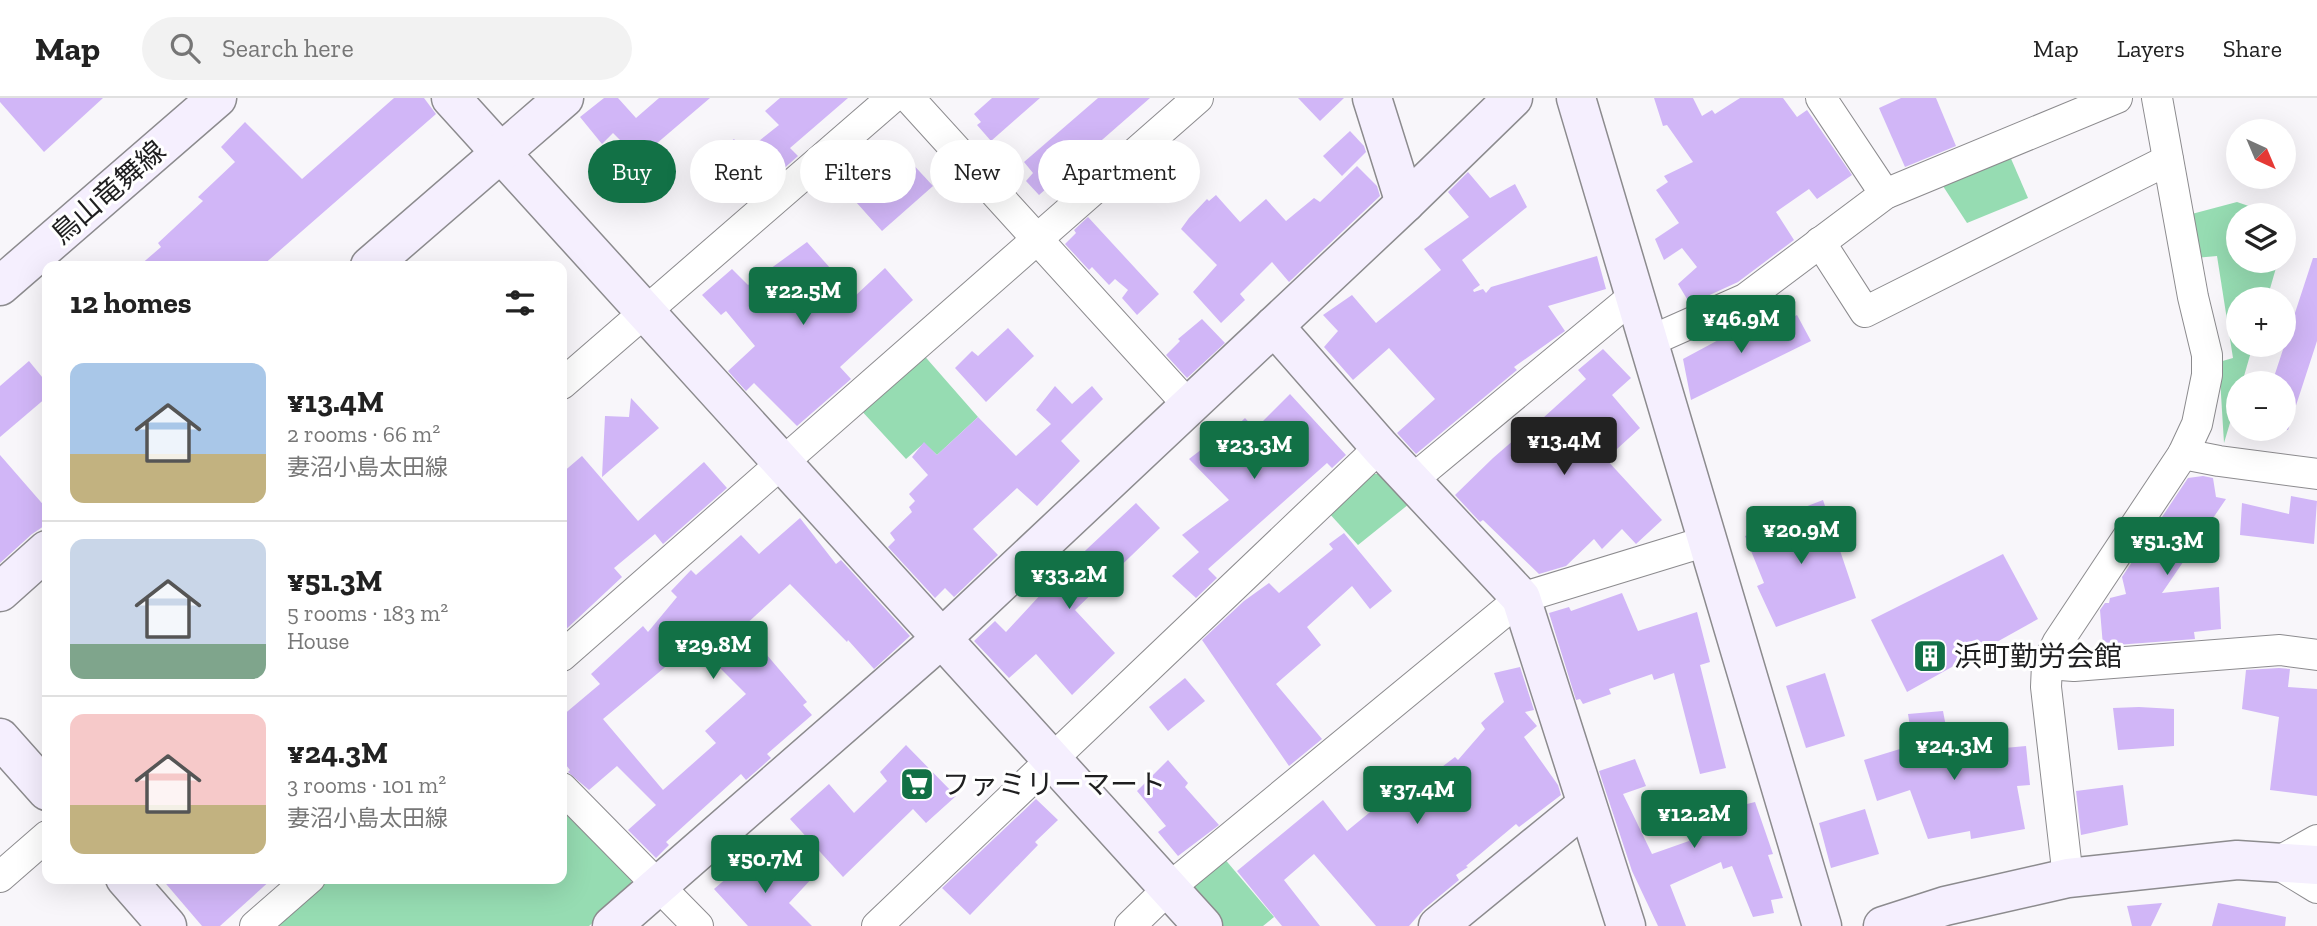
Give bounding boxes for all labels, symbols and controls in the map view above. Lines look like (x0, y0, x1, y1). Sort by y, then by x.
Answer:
search box (142, 17, 632, 80)
text: Map (35, 29, 100, 68)
icon: search (166, 29, 204, 67)
text: Search here (222, 32, 354, 64)
text: Map (2033, 34, 2079, 63)
text: Layers (2117, 34, 2185, 63)
text: Share (2223, 34, 2282, 63)
north arrow (2226, 119, 2296, 189)
map controls (2226, 119, 2296, 441)
street label: 鳥山竜舞線 (45, 134, 172, 251)
chip: Buy (588, 140, 676, 203)
chip: Rent (690, 140, 786, 203)
chip: Filters (800, 140, 916, 203)
chip: New (930, 140, 1024, 203)
chip: Apartment (1038, 140, 1200, 203)
button: layers (2226, 203, 2296, 273)
pin: ¥22.5M (746, 268, 860, 327)
text: ¥22.5M (765, 276, 841, 304)
icon: filters (501, 284, 539, 322)
text: 12 homes (70, 285, 192, 321)
button: + (2226, 287, 2296, 357)
pin: ¥46.9M (1684, 296, 1798, 355)
text: ¥46.9M (1702, 304, 1780, 332)
button: − (2226, 371, 2296, 441)
text: ¥13.4M (287, 384, 384, 420)
icon: home (126, 391, 210, 475)
pin: ¥13.4M (1507, 418, 1621, 477)
text: 2 rooms · 66 m² (287, 420, 440, 448)
pin: ¥23.3M (1197, 422, 1311, 481)
text: ¥13.4M (1527, 426, 1601, 454)
text: ¥23.3M (1216, 430, 1292, 458)
text: 妻沼小島太田線 (287, 453, 448, 481)
pin: ¥20.9M (1744, 506, 1858, 566)
text: ¥20.9M (1762, 515, 1840, 543)
pin: ¥51.3M (2110, 518, 2224, 577)
text: ¥51.3M (2130, 526, 2204, 554)
pin: ¥33.2M (1012, 552, 1126, 611)
text: ¥33.2M (1031, 560, 1107, 588)
text: ¥51.3M (287, 563, 382, 599)
icon: home (126, 567, 210, 651)
text: 5 rooms · 183 m² (287, 599, 448, 627)
pin: ¥29.8M (656, 622, 770, 681)
text: House (287, 627, 349, 655)
text: ¥29.8M (675, 630, 751, 658)
building icon: 浜町勤労会館 (1911, 637, 1949, 675)
place label: 浜町勤労会館 (1954, 640, 2122, 673)
pin: ¥24.3M (1897, 722, 2011, 782)
text: ¥24.3M (1915, 731, 1993, 759)
text: ¥24.3M (287, 735, 388, 771)
icon: home (126, 742, 210, 826)
supermarket icon: ファミリーマート (898, 765, 936, 803)
pin: ¥37.4M (1360, 766, 1474, 826)
place label: ファミリーマート (942, 768, 1166, 801)
text: 3 rooms · 101 m² (287, 771, 446, 799)
text: ¥37.4M (1379, 775, 1455, 803)
pin: ¥12.2M (1637, 790, 1751, 850)
text: ¥12.2M (1657, 799, 1731, 827)
text: 妻沼小島太田線 (287, 804, 448, 832)
pin: ¥50.7M (708, 836, 822, 895)
text: ¥50.7M (727, 844, 803, 872)

